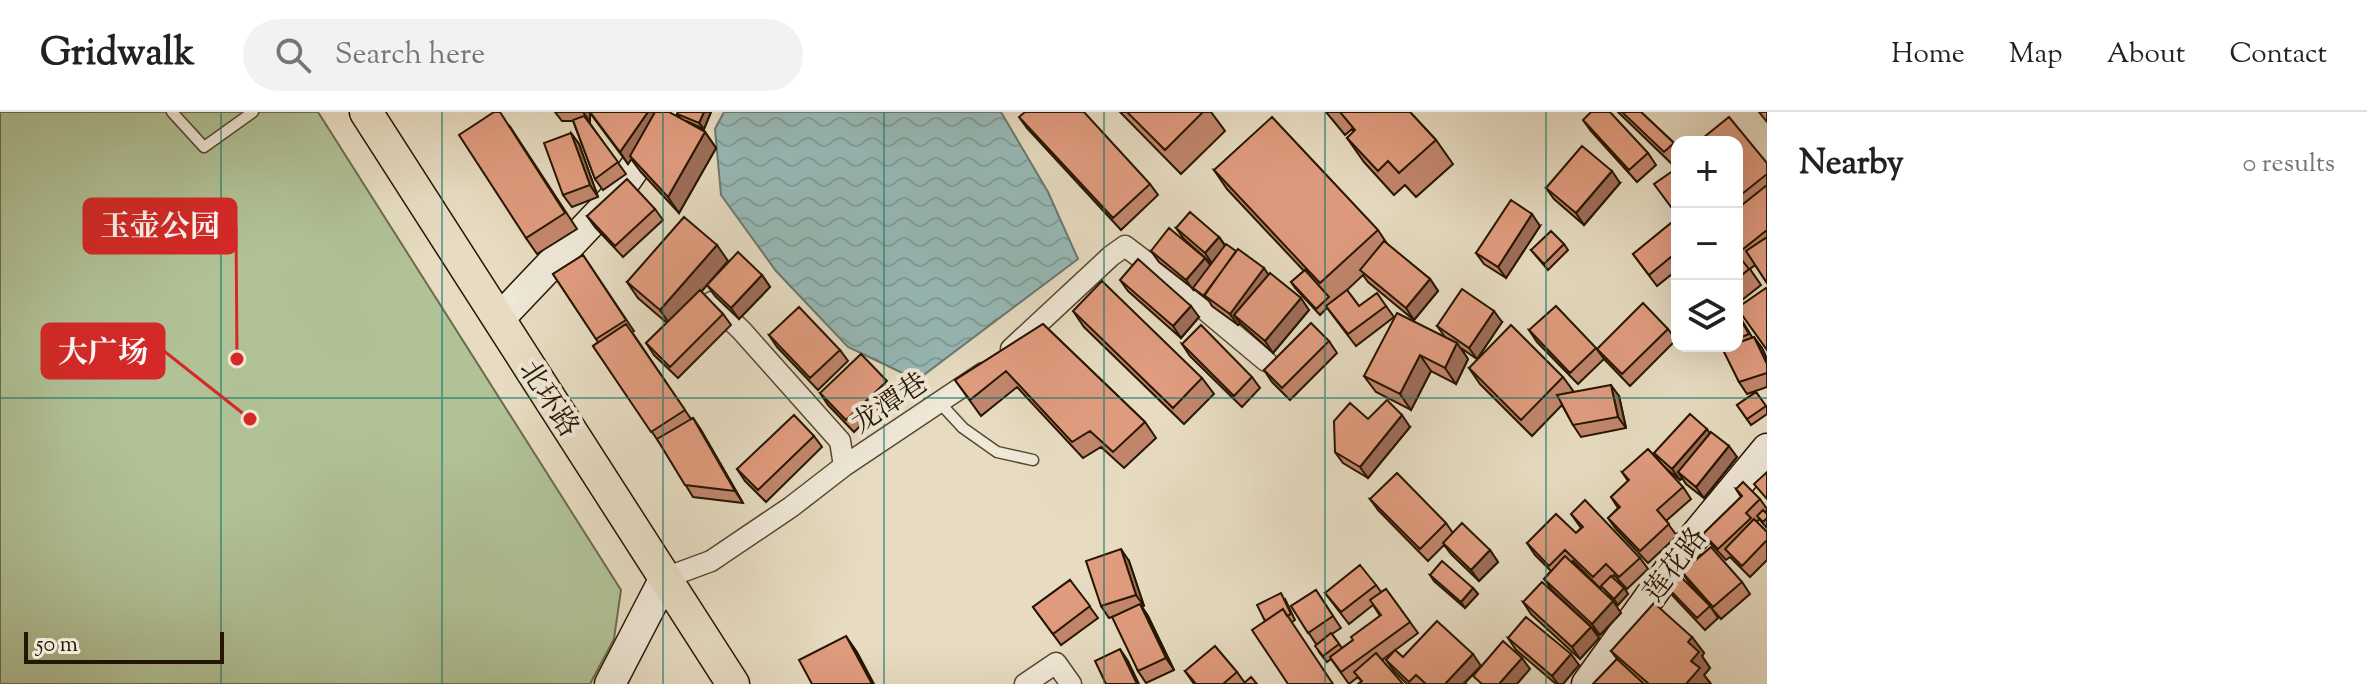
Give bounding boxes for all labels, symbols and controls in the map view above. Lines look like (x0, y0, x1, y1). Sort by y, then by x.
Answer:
search box (243, 19, 803, 91)
text: Gridwalk (40, 28, 195, 82)
icon: search (271, 33, 315, 77)
text: Search here (335, 34, 485, 77)
text: Home (1891, 35, 1965, 75)
text: Map (2009, 35, 2063, 75)
text: About (2107, 35, 2185, 75)
text: Contact (2229, 35, 2327, 75)
map controls (1671, 136, 1743, 352)
button: + (1671, 136, 1743, 208)
text: Nearby (1799, 140, 1904, 189)
text: 0 results (2243, 146, 2335, 183)
callout: 玉壶公园 (84, 199, 236, 253)
text: 玉壶公园 (100, 207, 220, 250)
button: − (1671, 208, 1743, 280)
button: layers (1671, 280, 1743, 352)
callout: 大广场 (42, 324, 164, 378)
text: 大广场 (58, 333, 148, 376)
street label: 北环路 (508, 354, 587, 446)
street label: 龙潭巷 (845, 364, 937, 445)
street label: 莲花路 (1635, 520, 1718, 611)
scale bar (24, 628, 224, 664)
text: 50 m (36, 630, 78, 662)

